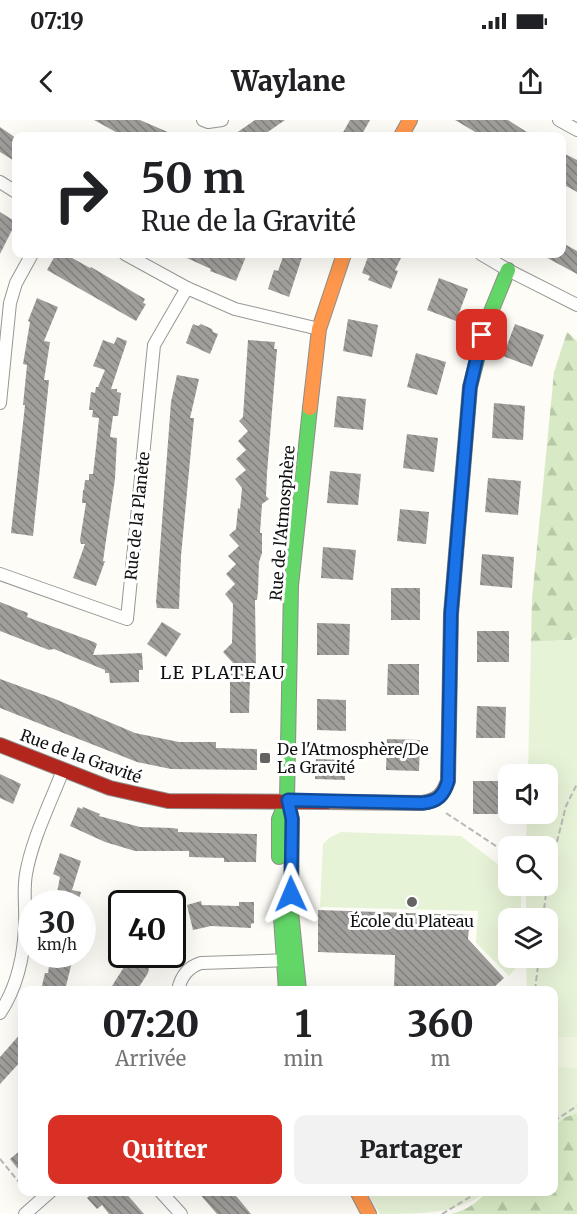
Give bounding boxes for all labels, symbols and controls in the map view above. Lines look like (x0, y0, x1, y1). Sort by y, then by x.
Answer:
text: 07:19 (30, 7, 84, 35)
text: Waylane (231, 64, 346, 98)
icon: back (30, 65, 63, 98)
icon: share (514, 65, 547, 98)
text: 50 m (141, 152, 245, 204)
icon: right (42, 156, 120, 234)
text: Rue de la Gravité (141, 204, 356, 238)
pin (456, 309, 507, 360)
icon: arrive (465, 318, 498, 351)
street label: Rue de l'Atmosphère (265, 444, 299, 602)
street label: Rue de la Planète (120, 451, 154, 581)
district label: LE PLATEAU (160, 661, 286, 684)
street label: Rue de la Gravité (18, 725, 144, 787)
place label: De l'Atmosphère/De La Gravité (277, 739, 429, 777)
marker: De l'Atmosphère/De La Gravité (258, 751, 272, 765)
map controls (498, 764, 558, 968)
button: sound (498, 764, 558, 824)
button: search (498, 836, 558, 896)
position arrow (259, 862, 323, 926)
speed limit sign: 40 (108, 890, 186, 968)
marker: École du Plateau (405, 895, 419, 909)
text: 30 (39, 903, 75, 941)
button: layers (498, 908, 558, 968)
place label: École du Plateau (350, 911, 474, 931)
text: km/h (37, 935, 77, 954)
text: 07:20 (102, 1002, 199, 1047)
text: 1 (295, 1002, 312, 1047)
text: 360 (407, 1002, 474, 1047)
text: Arrivée (115, 1046, 186, 1071)
text: min (284, 1046, 323, 1071)
text: m (431, 1046, 450, 1071)
button: Quitter (48, 1115, 282, 1184)
button: Partager (294, 1115, 528, 1184)

